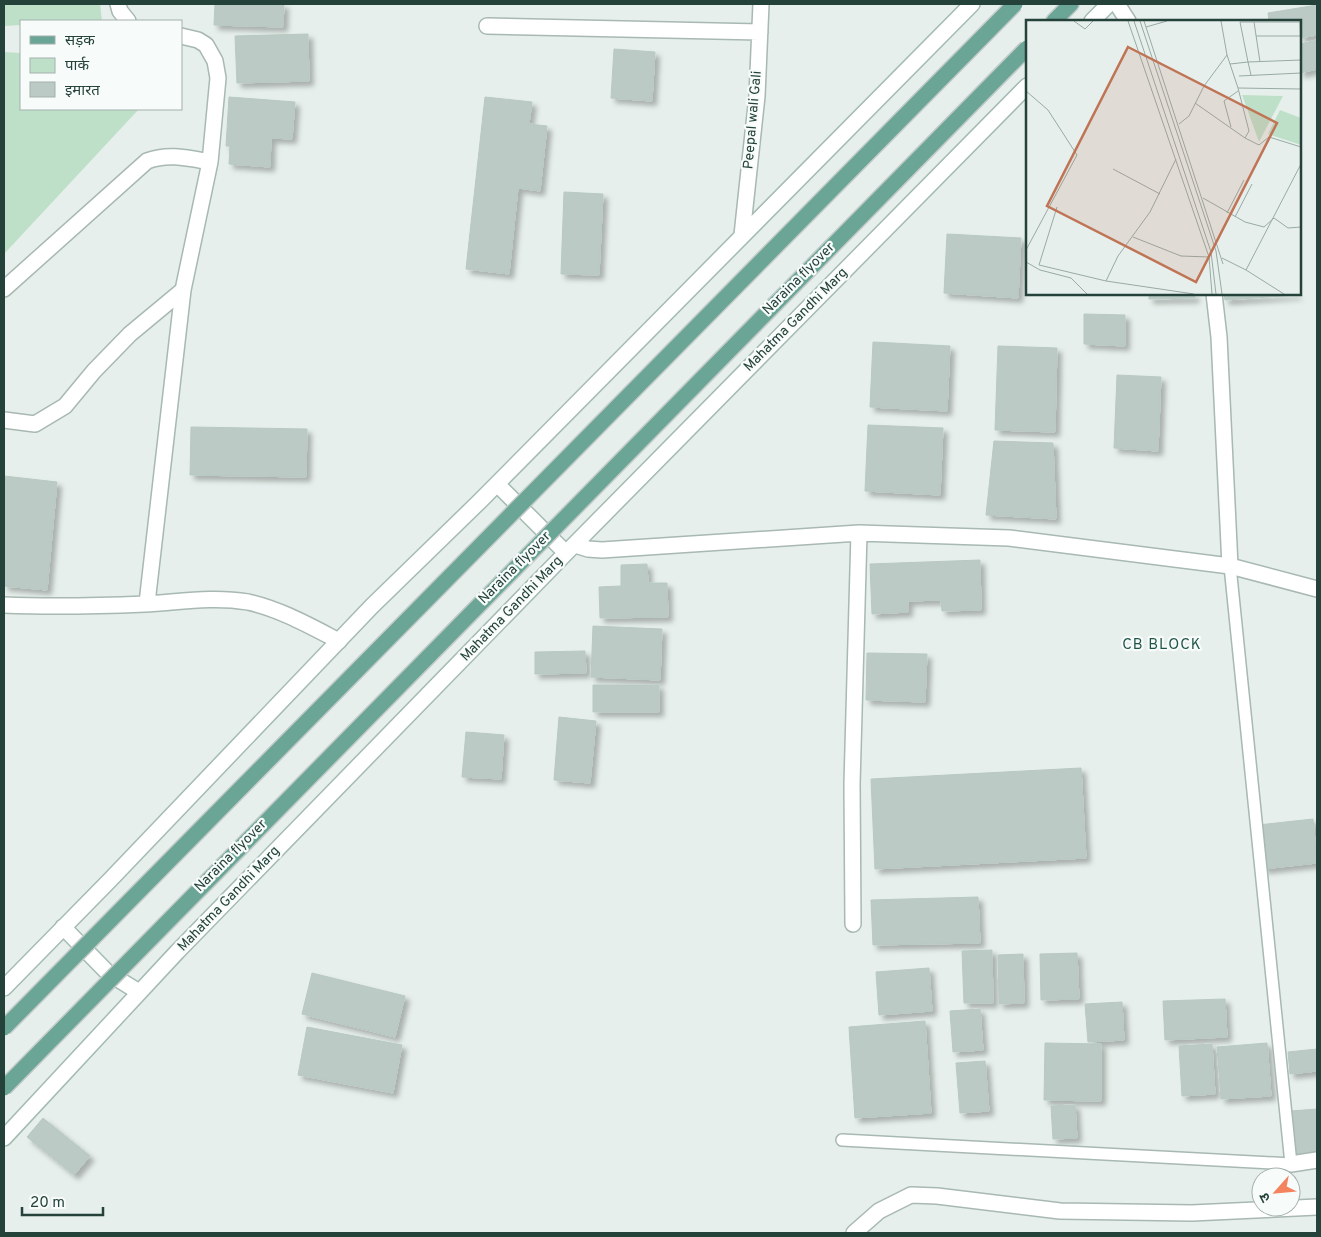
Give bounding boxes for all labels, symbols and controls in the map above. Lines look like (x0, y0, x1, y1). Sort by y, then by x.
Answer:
legend (20, 20, 182, 110)
inset map (1026, 20, 1301, 295)
text: सड़क (65, 32, 95, 51)
text: पार्क (65, 56, 89, 76)
street label: Peepal wali Gali (740, 70, 766, 170)
text: इमारत (65, 82, 100, 101)
street label: Naraina flyover (759, 239, 839, 319)
street label: Mahatma Gandhi Marg (741, 265, 851, 375)
street label: Naraina flyover (475, 528, 555, 608)
street label: Mahatma Gandhi Marg (457, 553, 567, 665)
district label: CB BLOCK (1122, 636, 1202, 655)
street label: Naraina flyover (191, 816, 271, 896)
street label: Mahatma Gandhi Marg (174, 843, 284, 955)
north arrow (1251, 1167, 1301, 1217)
scale bar (22, 1184, 104, 1216)
text: उ (1256, 1189, 1275, 1205)
text: 20 m (30, 1194, 65, 1213)

